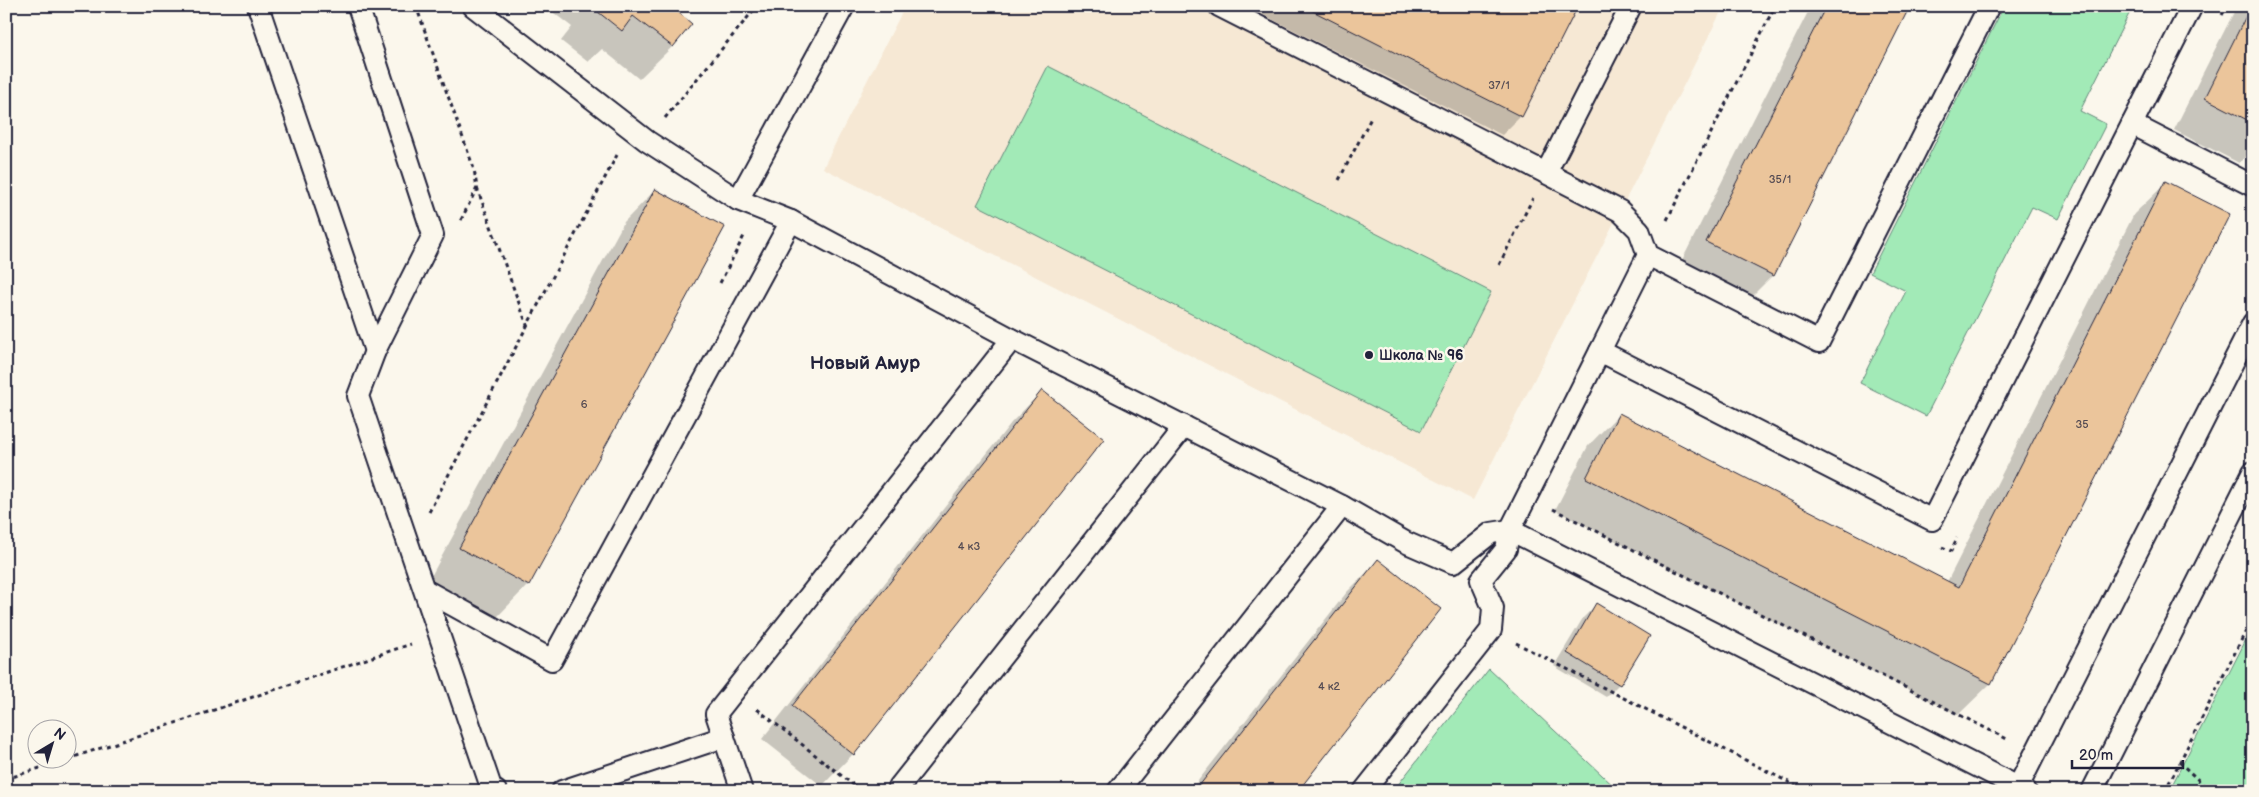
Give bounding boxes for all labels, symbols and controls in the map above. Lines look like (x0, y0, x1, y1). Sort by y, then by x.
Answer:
house number: 37/1 (1488, 79, 1510, 92)
house number: 35/1 (1769, 173, 1791, 186)
place label: Школа № 96 (1379, 347, 1464, 364)
marker: Школа № 96 (1363, 349, 1375, 361)
district label: Новый Амур (810, 352, 921, 375)
house number: 6 (581, 398, 588, 411)
house number: 35 (2075, 418, 2089, 431)
house number: 4 к3 (958, 540, 980, 553)
house number: 4 к2 (1318, 680, 1341, 693)
north arrow (28, 720, 78, 770)
text: N (50, 724, 69, 744)
scale bar (2072, 737, 2183, 769)
text: 20 m (2079, 746, 2113, 765)

